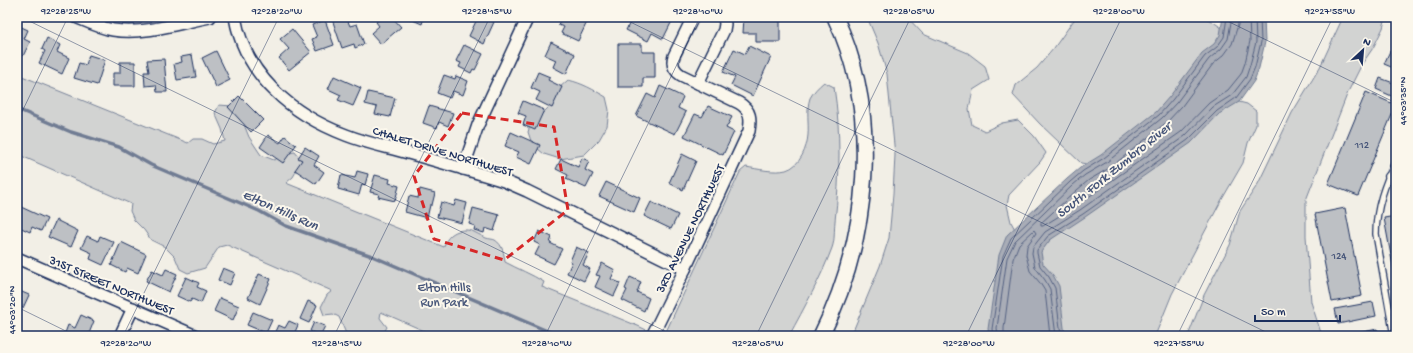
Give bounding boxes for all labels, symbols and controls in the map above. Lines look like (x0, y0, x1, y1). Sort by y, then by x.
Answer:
text: 92°28'25"W (40, 6, 92, 18)
text: 92°28'20"W (251, 6, 303, 18)
text: 92°28'15"W (461, 6, 512, 18)
text: 92°28'10"W (672, 6, 723, 18)
text: 92°28'05"W (883, 6, 935, 18)
text: 92°28'00"W (1092, 6, 1145, 18)
text: 92°27'55"W (1304, 6, 1356, 18)
north arrow (1343, 30, 1383, 70)
text: N (1361, 36, 1372, 50)
text: 44°03'35"N (1398, 76, 1410, 125)
water label: South Fork Zumbro River (1054, 117, 1178, 223)
street label: CHALET DRIVE NORTHWEST (370, 124, 515, 181)
house number: 112 (1354, 140, 1370, 152)
street label: 3RD AVENUE NORTHWEST (653, 162, 729, 297)
water label: Elton Hills Run (240, 187, 321, 236)
house number: 124 (1330, 251, 1347, 263)
street label: 31ST STREET NORTHWEST (46, 253, 177, 320)
park label: Elton Hills Run Park (417, 281, 472, 311)
text: 44°03'20"N (7, 285, 19, 334)
scale bar (1255, 297, 1340, 323)
text: 50 m (1261, 306, 1286, 320)
text: 92°28'20"W (100, 338, 152, 350)
text: 92°28'15"W (311, 338, 362, 350)
text: 92°28'10"W (521, 338, 572, 350)
text: 92°28'05"W (732, 338, 784, 350)
text: 92°28'00"W (942, 338, 995, 350)
text: 92°27'55"W (1153, 338, 1205, 350)

